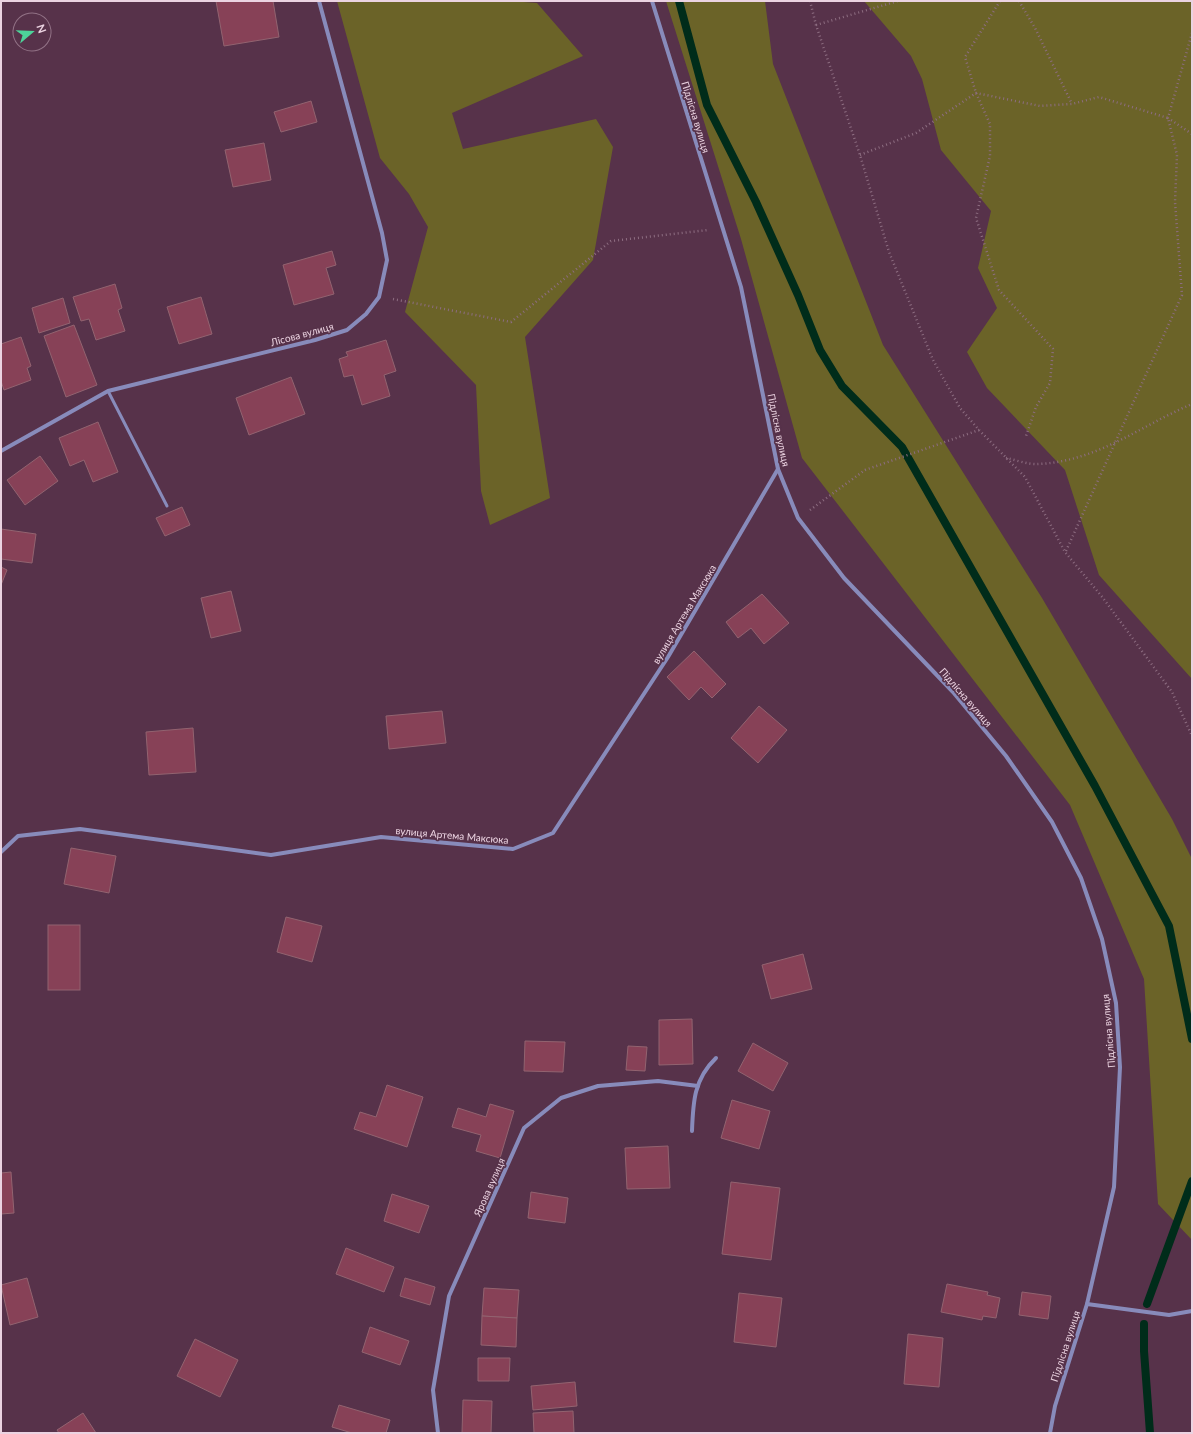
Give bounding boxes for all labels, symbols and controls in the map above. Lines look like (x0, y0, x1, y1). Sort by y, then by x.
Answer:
north arrow (12, 12, 52, 52)
text: N (34, 22, 49, 35)
street label: Підлісна вулиця (679, 80, 713, 154)
street label: Лісова вулиця (268, 320, 335, 348)
street label: Підлісна вулиця (765, 392, 793, 468)
street label: вулиця Артема Максюка (650, 562, 718, 666)
street label: Підлісна вулиця (937, 665, 995, 729)
street label: вулиця Артема Максюка (395, 824, 509, 846)
street label: Підлісна вулиця (1099, 993, 1117, 1068)
street label: Ярова вулиця (470, 1156, 507, 1219)
street label: Підлісна вулиця (1048, 1309, 1082, 1383)

